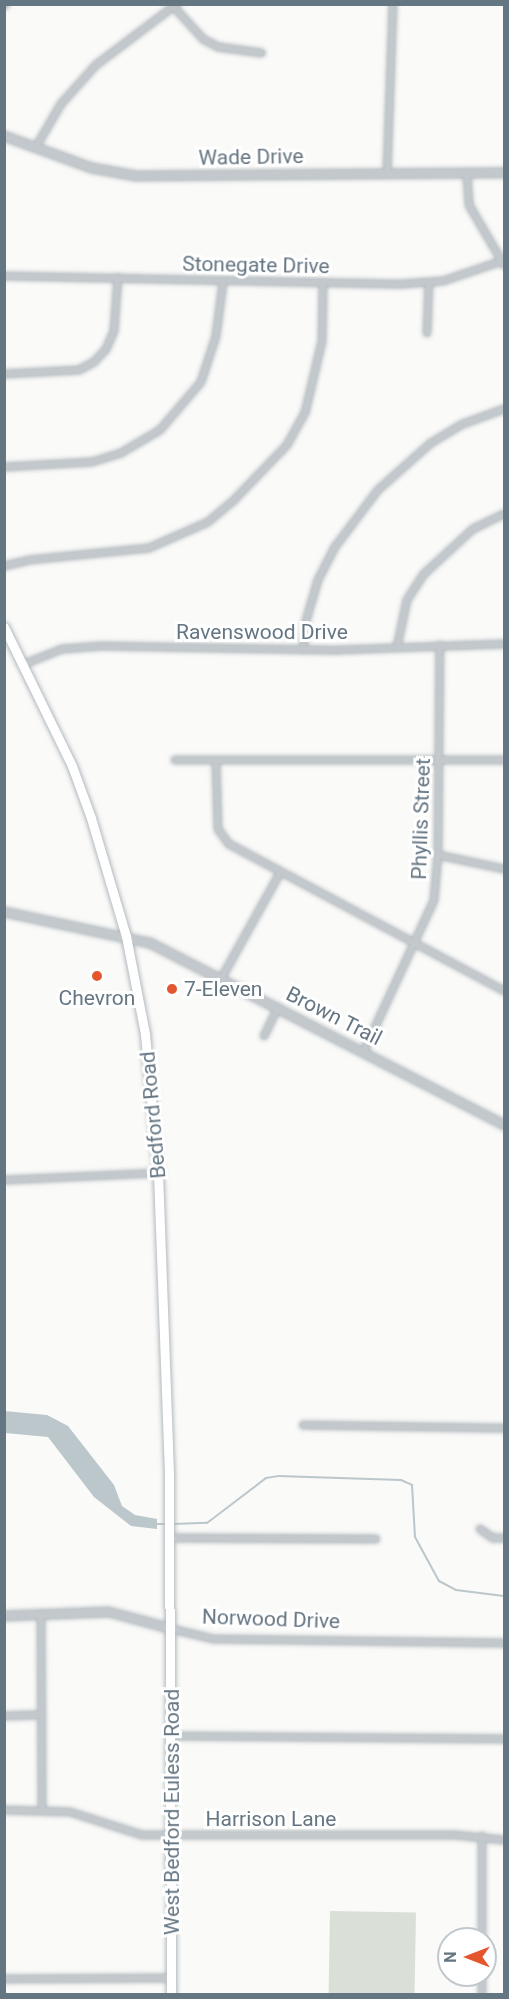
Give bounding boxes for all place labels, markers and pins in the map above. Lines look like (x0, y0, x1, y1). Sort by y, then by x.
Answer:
marker: Chevron (90, 969, 104, 983)
place label: 7-Eleven (184, 976, 262, 1002)
marker: 7-Eleven (165, 982, 179, 996)
place label: Chevron (59, 985, 135, 1011)

